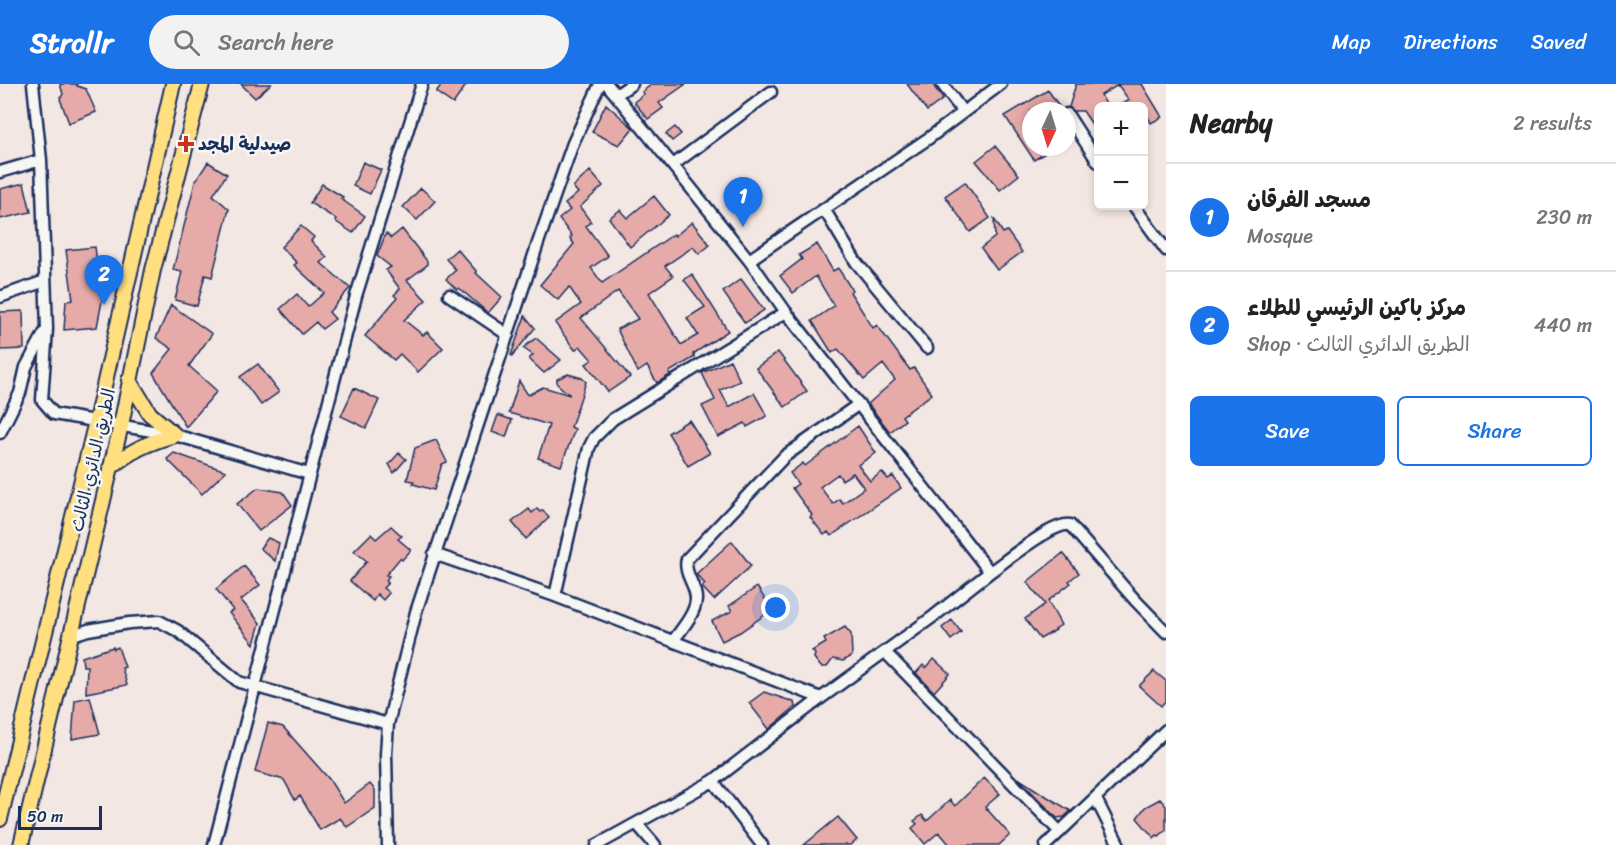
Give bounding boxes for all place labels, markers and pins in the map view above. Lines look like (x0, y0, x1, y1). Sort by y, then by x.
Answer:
place label: صيدلية المجد (198, 128, 291, 160)
marker: صيدلية المجد (179, 137, 193, 151)
pin: 1 (724, 178, 762, 227)
pin: 2 (84, 256, 124, 305)

